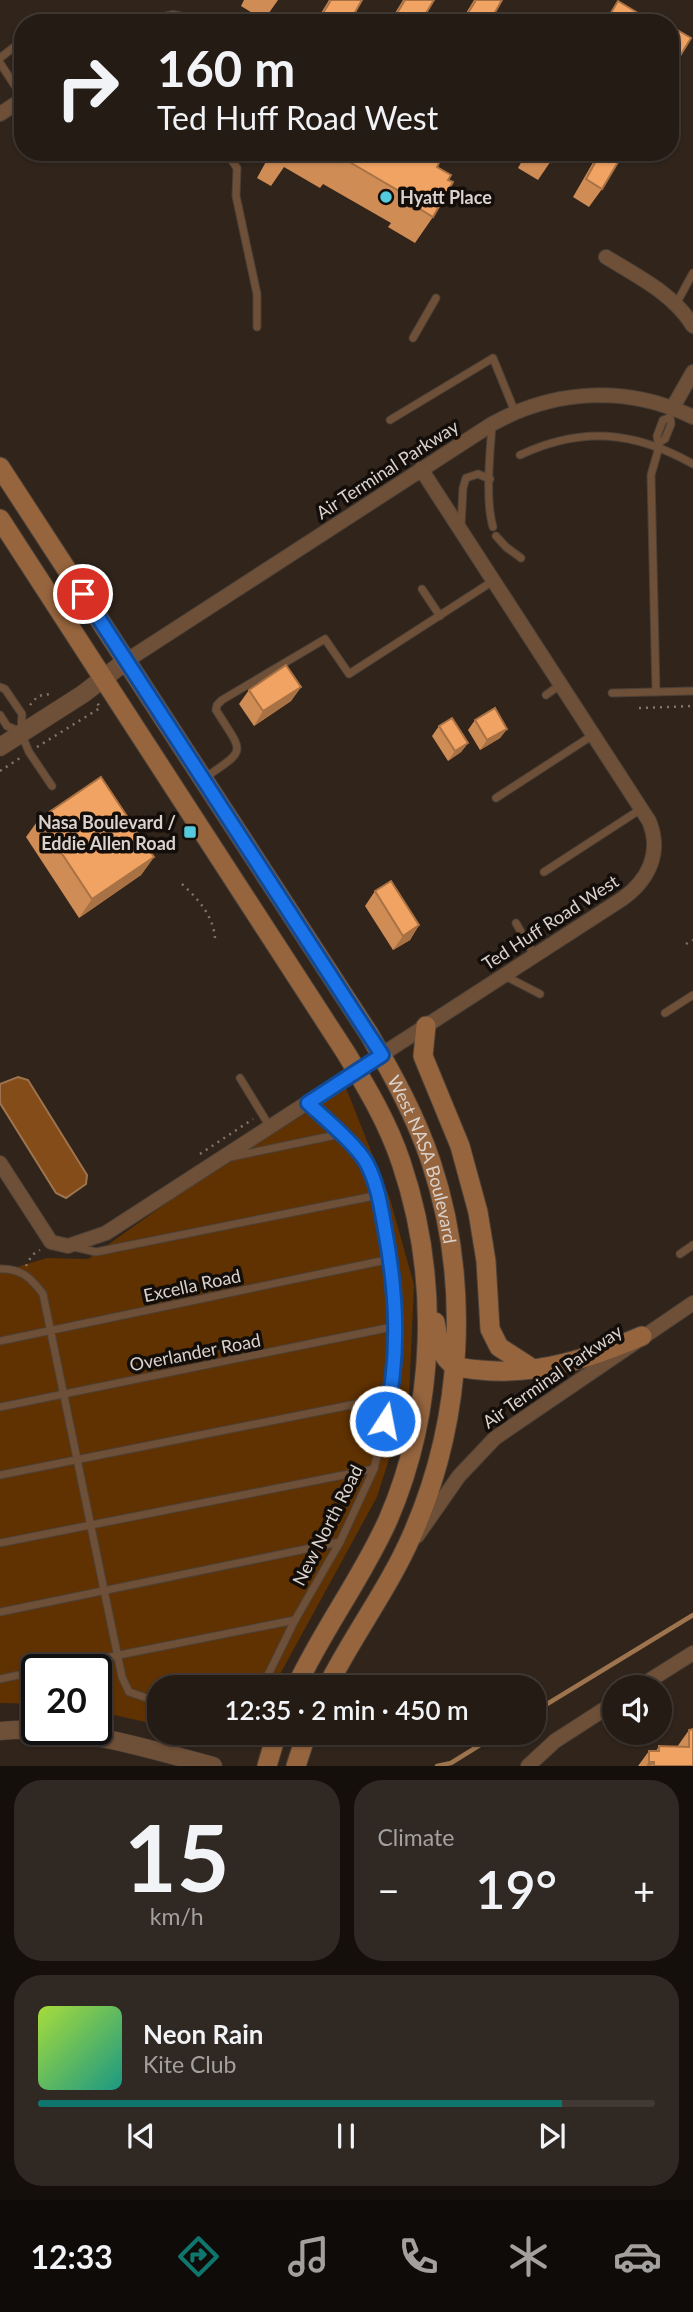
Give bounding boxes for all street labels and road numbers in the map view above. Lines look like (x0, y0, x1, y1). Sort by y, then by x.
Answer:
street label: Air Terminal Parkway (312, 414, 463, 523)
street label: Ted Huff Road West (478, 869, 623, 974)
street label: West NASA Boulevard (383, 1071, 461, 1245)
street label: Excella Road (141, 1264, 243, 1306)
street label: Air Terminal Parkway (478, 1319, 627, 1432)
street label: Overlander Road (128, 1329, 262, 1375)
street label: New North Road (287, 1461, 367, 1589)

